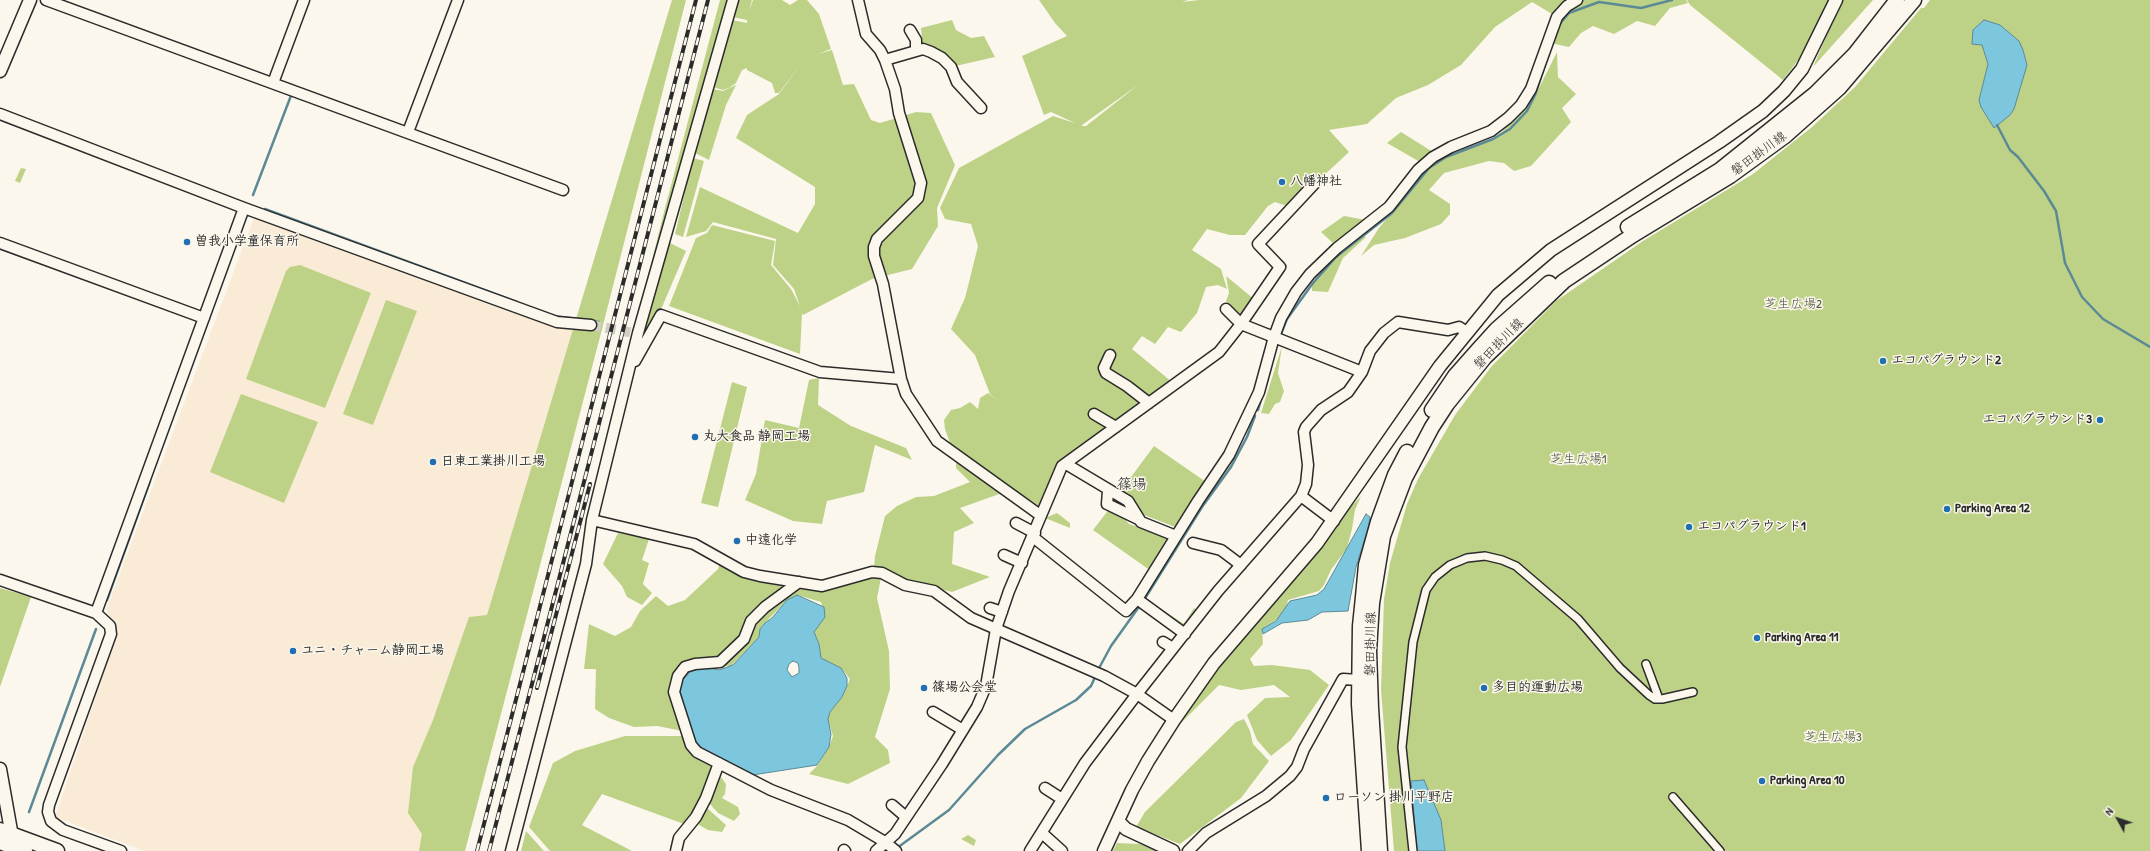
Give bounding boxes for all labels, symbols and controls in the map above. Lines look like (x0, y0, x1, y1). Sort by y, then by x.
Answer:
street label: 磐田掛川線 (1728, 129, 1790, 179)
place label: 八幡神社 (1290, 174, 1342, 190)
marker: 八幡神社 (1277, 177, 1287, 187)
place label: 曽我小学童保育所 (195, 234, 299, 250)
marker: 曽我小学童保育所 (182, 237, 192, 247)
park label: 芝生広場2 (1764, 297, 1822, 313)
street label: 磐田掛川線 (1471, 315, 1527, 373)
place label: エコパグラウンド2 (1891, 353, 2001, 369)
marker: エコパグラウンド2 (1878, 356, 1888, 366)
place label: エコパグラウンド3 (1982, 412, 2092, 428)
marker: エコパグラウンド3 (2095, 415, 2105, 425)
place label: 丸大食品 静岡工場 (703, 429, 810, 445)
marker: 丸大食品 静岡工場 (690, 432, 700, 442)
park label: 芝生広場1 (1550, 452, 1606, 468)
place label: 日東工業掛川工場 (441, 454, 545, 470)
marker: 日東工業掛川工場 (428, 457, 438, 467)
district label: 篠場 (1117, 476, 1147, 494)
place label: Parking Area 12 (1955, 501, 2030, 517)
marker: Parking Area 12 (1942, 504, 1952, 514)
place label: エコパグラウンド1 (1697, 519, 1806, 535)
marker: エコパグラウンド1 (1684, 522, 1694, 532)
place label: 中遠化学 (745, 533, 797, 549)
marker: 中遠化学 (732, 536, 742, 546)
street label: 磐田掛川線 (1363, 611, 1379, 677)
place label: Parking Area 11 (1765, 630, 1838, 646)
marker: Parking Area 11 (1752, 633, 1762, 643)
place label: ユニ・チャーム静岡工場 (301, 643, 444, 659)
marker: ユニ・チャーム静岡工場 (288, 646, 298, 656)
place label: 篠場公会堂 (932, 680, 997, 696)
place label: 多目的運動広場 (1492, 680, 1583, 696)
marker: 篠場公会堂 (919, 683, 929, 693)
marker: 多目的運動広場 (1479, 683, 1489, 693)
park label: 芝生広場3 (1804, 730, 1862, 746)
place label: Parking Area 10 (1770, 773, 1844, 789)
marker: Parking Area 10 (1757, 776, 1767, 786)
place label: ローソン 掛川平野店 (1334, 790, 1454, 806)
marker: ローソン 掛川平野店 (1321, 793, 1331, 803)
north arrow (2098, 799, 2138, 839)
text: N (2102, 805, 2116, 818)

